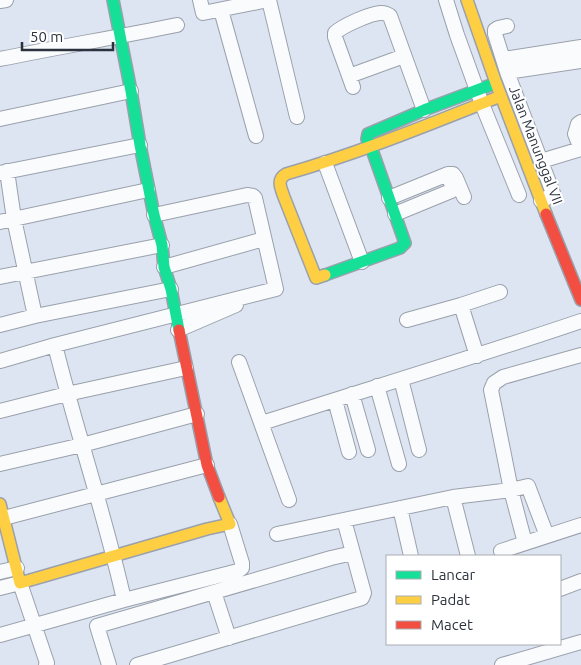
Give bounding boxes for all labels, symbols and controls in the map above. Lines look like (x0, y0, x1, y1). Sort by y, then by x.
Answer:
scale bar (22, 20, 114, 52)
text: 50 m (30, 28, 63, 45)
street label: Jalan Manunggal VII (506, 83, 566, 207)
legend (386, 555, 561, 645)
text: Lancar (431, 566, 476, 583)
text: Padat (431, 591, 470, 608)
text: Macet (431, 616, 473, 633)

